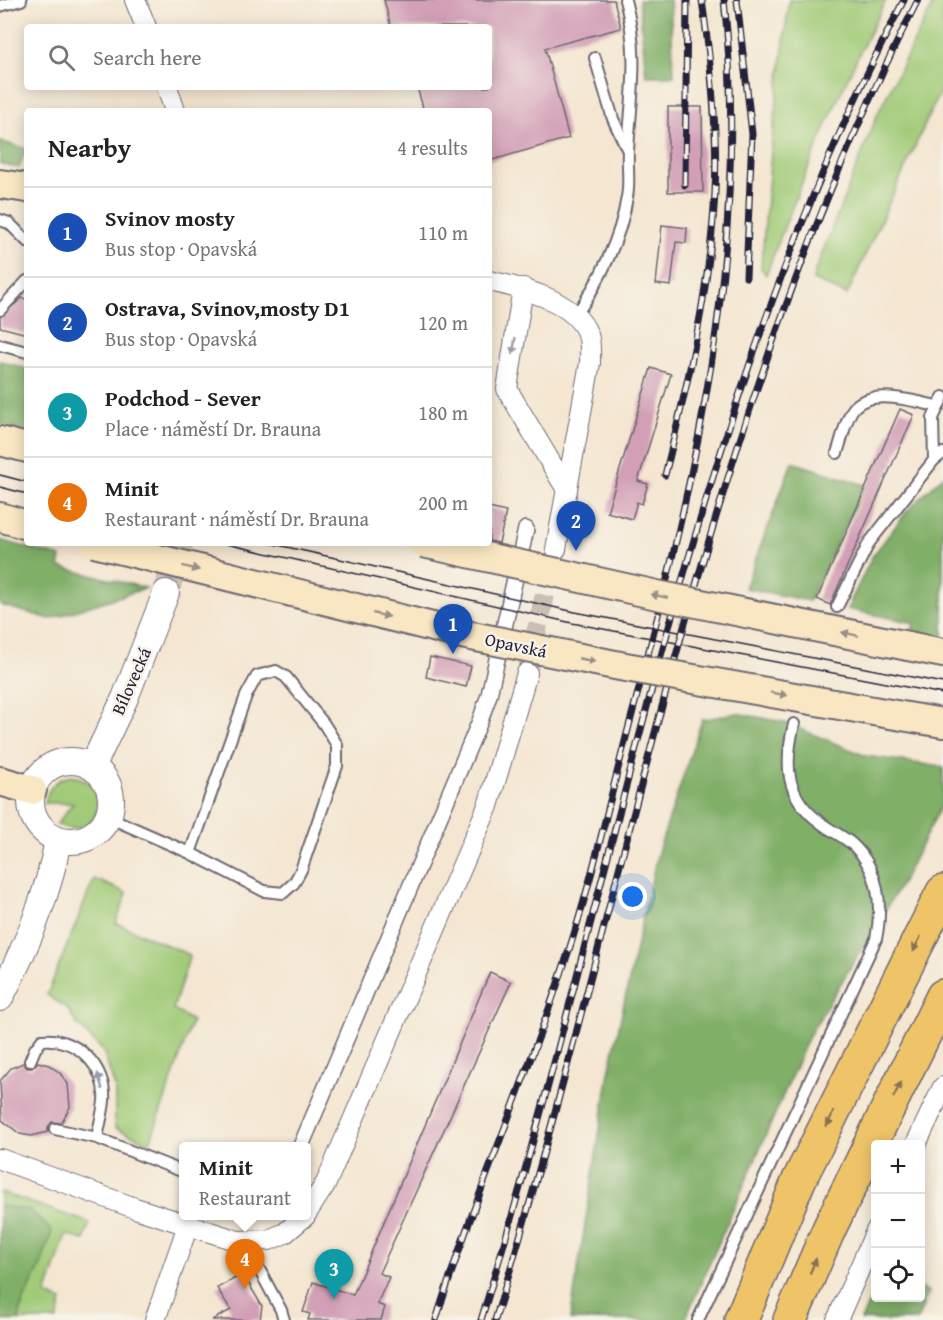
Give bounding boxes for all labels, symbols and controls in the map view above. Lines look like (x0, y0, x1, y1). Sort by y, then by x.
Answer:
search box (24, 24, 492, 90)
icon: search (45, 41, 78, 74)
text: Search here (93, 41, 202, 73)
text: Nearby (48, 128, 131, 167)
text: 4 results (397, 133, 468, 162)
text: Svinov mosty (105, 202, 235, 234)
text: 1 (62, 218, 73, 247)
text: 110 m (418, 218, 468, 247)
text: Bus stop · Opavská (105, 234, 257, 263)
text: Ostrava, Svinov,mosty D1 (105, 292, 350, 324)
text: 2 (62, 308, 73, 337)
text: 120 m (418, 308, 468, 337)
text: Bus stop · Opavská (105, 324, 257, 353)
one-way arrow (509, 337, 518, 356)
text: Podchod - Sever (105, 382, 261, 414)
text: 3 (62, 398, 73, 427)
text: 180 m (418, 398, 468, 427)
text: Place · náměstí Dr. Brauna (105, 414, 321, 443)
text: Minit (105, 472, 159, 504)
text: 4 (62, 488, 73, 517)
text: 200 m (418, 488, 468, 517)
pin: 2 (556, 502, 596, 551)
text: Restaurant · náměstí Dr. Brauna (105, 504, 369, 533)
one-way arrow (182, 564, 200, 574)
one-way arrow (650, 591, 669, 600)
pin: 1 (434, 604, 472, 654)
one-way arrow (371, 610, 390, 620)
street label: Opavská (483, 625, 550, 665)
one-way arrow (841, 629, 860, 638)
street label: Bílovecká (104, 642, 158, 719)
one-way arrow (578, 655, 596, 665)
one-way arrow (770, 690, 789, 699)
your location (618, 882, 647, 911)
one-way arrow (912, 936, 922, 953)
one-way arrow (95, 1072, 104, 1090)
one-way arrow (891, 1081, 901, 1099)
one-way arrow (825, 1110, 835, 1127)
map controls (871, 1140, 925, 1302)
button: + (871, 1140, 925, 1194)
popup (179, 1142, 311, 1220)
text: Minit (199, 1151, 253, 1183)
text: Restaurant (199, 1183, 291, 1212)
button: − (871, 1194, 925, 1248)
pin: 4 (226, 1240, 264, 1289)
button: locate (871, 1248, 925, 1302)
pin: 3 (314, 1250, 354, 1299)
one-way arrow (809, 1257, 818, 1275)

